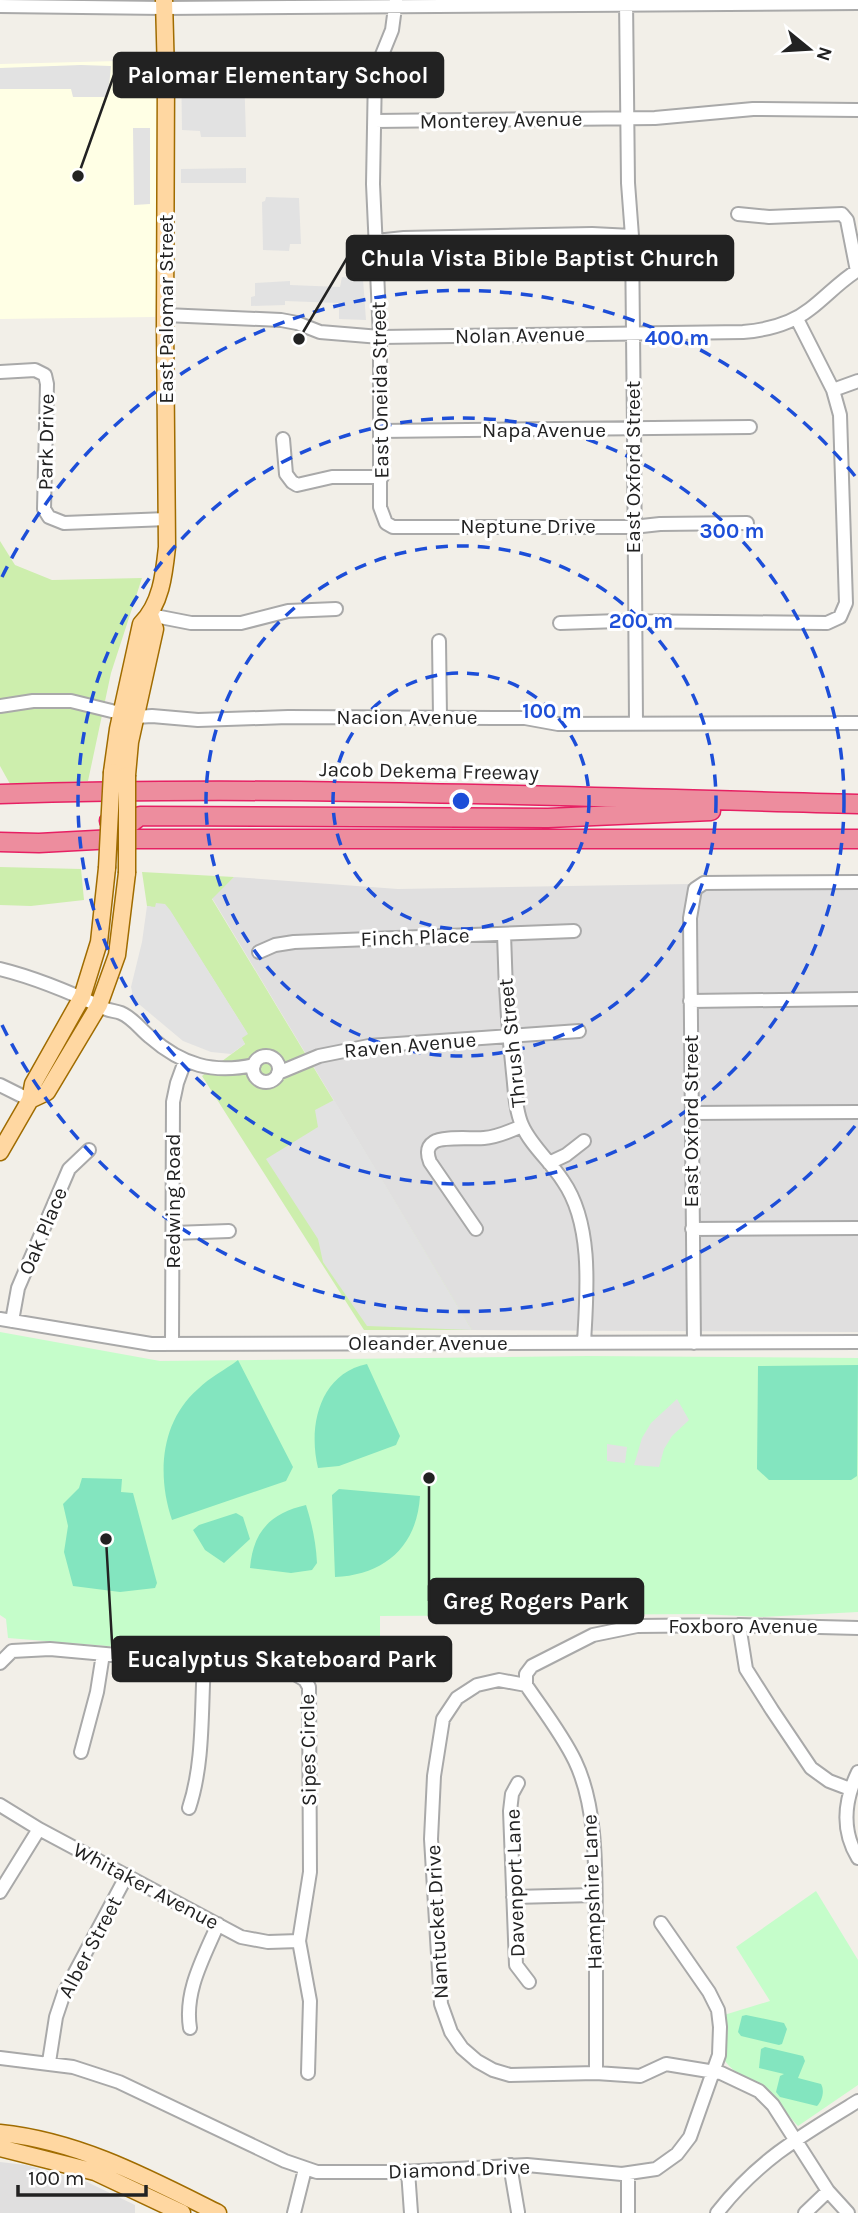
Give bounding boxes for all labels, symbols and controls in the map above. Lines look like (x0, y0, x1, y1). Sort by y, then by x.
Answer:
north arrow (774, 14, 844, 84)
text: N (812, 44, 837, 64)
callout: Palomar Elementary School (114, 53, 443, 97)
text: Palomar Elementary School (127, 62, 429, 89)
street label: Monterey Avenue (419, 107, 583, 133)
street label: East Palomar Street (154, 214, 178, 404)
callout: Chula Vista Bible Baptist Church (347, 236, 733, 280)
text: Chula Vista Bible Baptist Church (361, 245, 719, 272)
street label: East Oneida Street (366, 301, 394, 479)
street label: Nolan Avenue (455, 322, 585, 348)
text: 400 m (645, 326, 709, 350)
street label: East Oxford Street (621, 380, 645, 553)
street label: Park Drive (33, 393, 59, 491)
street label: Napa Avenue (482, 418, 606, 442)
street label: Neptune Drive (460, 514, 596, 538)
text: 300 m (700, 519, 764, 543)
text: 200 m (609, 609, 673, 633)
text: 100 m (522, 699, 582, 723)
street label: Nacion Avenue (336, 705, 478, 729)
street label: Jacob Dekema Freeway (319, 757, 539, 785)
centre of rings (449, 789, 473, 813)
street label: Finch Place (360, 923, 470, 951)
street label: Thrush Street (493, 977, 531, 1109)
street label: Raven Avenue (343, 1027, 477, 1063)
street label: East Oxford Street (679, 1034, 703, 1207)
street label: Redwing Road (161, 1133, 185, 1269)
street label: Oak Place (14, 1184, 72, 1278)
street label: Oleander Avenue (348, 1331, 508, 1355)
callout: Greg Rogers Park (429, 1579, 643, 1623)
text: Greg Rogers Park (443, 1588, 629, 1615)
street label: Foxboro Avenue (668, 1614, 818, 1638)
callout: Eucalyptus Skateboard Park (113, 1637, 451, 1681)
text: Eucalyptus Skateboard Park (127, 1646, 437, 1673)
street label: Sipes Circle (295, 1694, 321, 1806)
street label: Davenport Lane (500, 1808, 530, 1958)
street label: Hampshire Lane (577, 1814, 607, 1970)
street label: Whitaker Avenue (69, 1838, 223, 1934)
street label: Nantucket Drive (421, 1844, 453, 2000)
street label: Alber Street (53, 1892, 127, 2002)
scale bar (18, 2154, 145, 2198)
street label: Diamond Drive (388, 2155, 530, 2183)
text: 100 m (28, 2166, 85, 2190)

